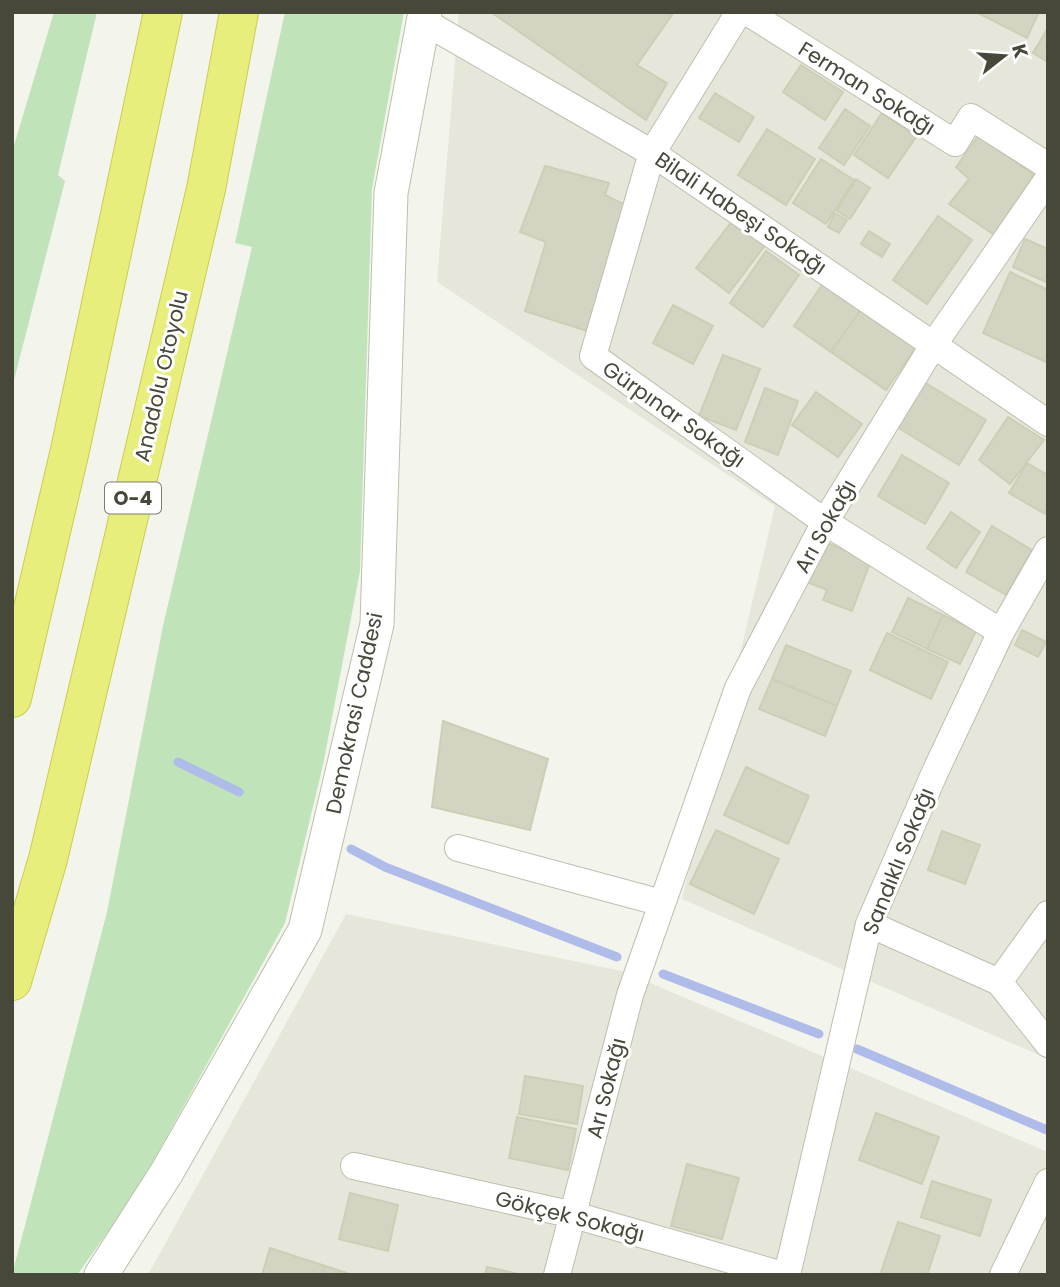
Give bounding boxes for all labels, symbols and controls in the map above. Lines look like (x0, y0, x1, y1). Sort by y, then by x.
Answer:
north arrow (969, 21, 1039, 91)
street label: Ferman Sokağı (793, 34, 941, 142)
text: K (1005, 41, 1035, 61)
street label: Bilali Habeşi Sokağı (650, 145, 832, 281)
street label: Anadolu Otoyolu (127, 287, 195, 465)
street label: Gürpınar Sokağı (597, 354, 751, 474)
street label: Arı Sokağı (787, 474, 863, 578)
road number: O-4 (105, 482, 161, 513)
street label: Demokrasi Caddesi (318, 609, 390, 817)
street label: Sandıklı Sokağı (855, 783, 941, 939)
street label: Arı Sokağı (579, 1035, 633, 1141)
street label: Gökçek Sokağı (492, 1183, 648, 1249)

